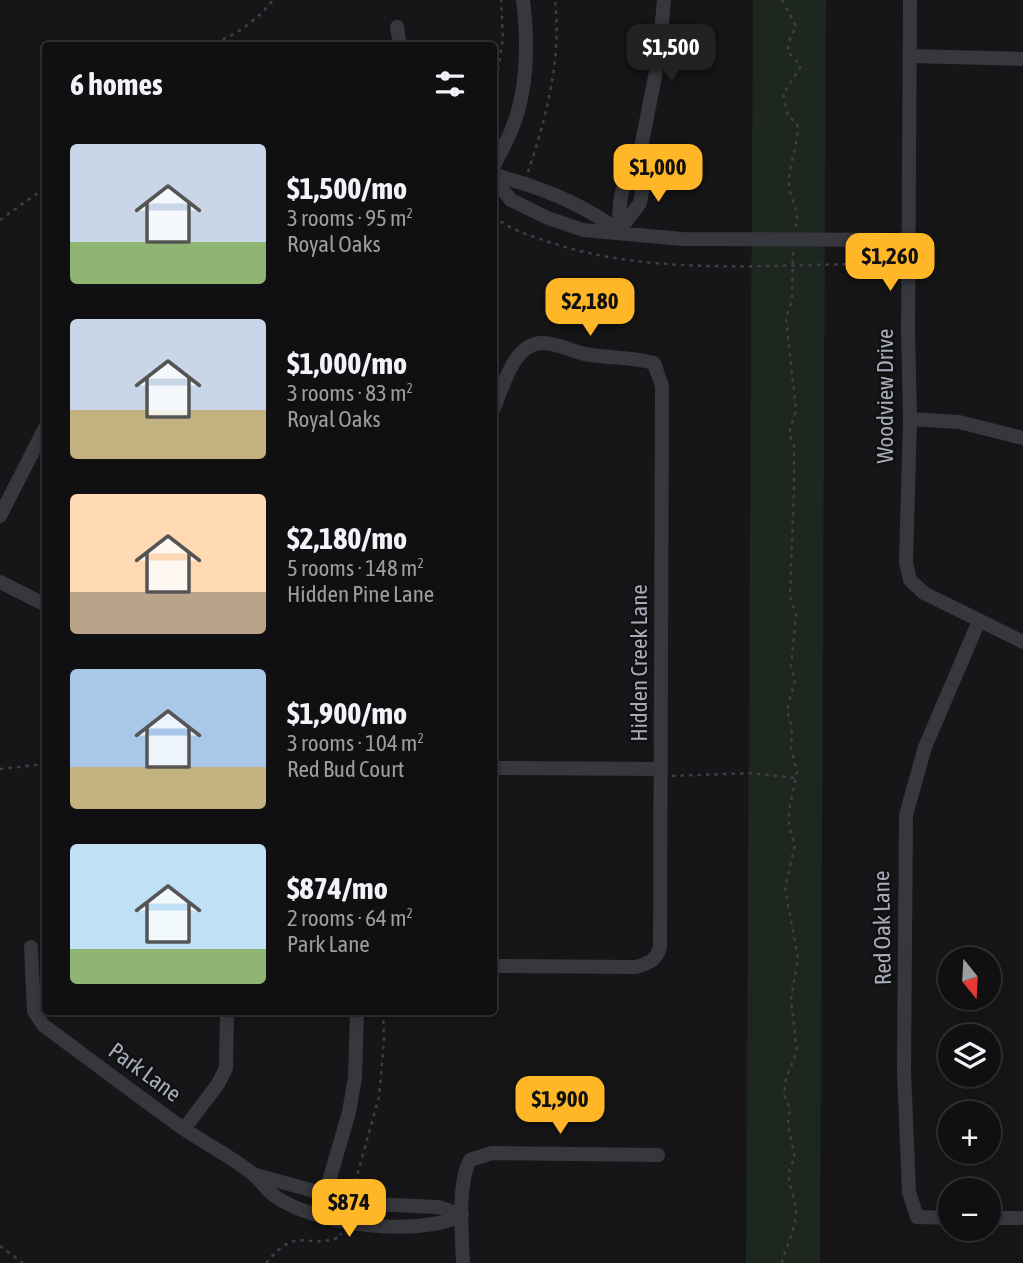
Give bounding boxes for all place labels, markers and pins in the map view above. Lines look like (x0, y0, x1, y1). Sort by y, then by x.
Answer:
pin: $1,500 (614, 24, 728, 84)
pin: $1,000 (601, 144, 715, 204)
pin: $1,260 (833, 233, 947, 293)
pin: $2,180 (533, 278, 647, 338)
pin: $1,900 (503, 1076, 617, 1136)
pin: $874 (308, 1180, 390, 1239)

